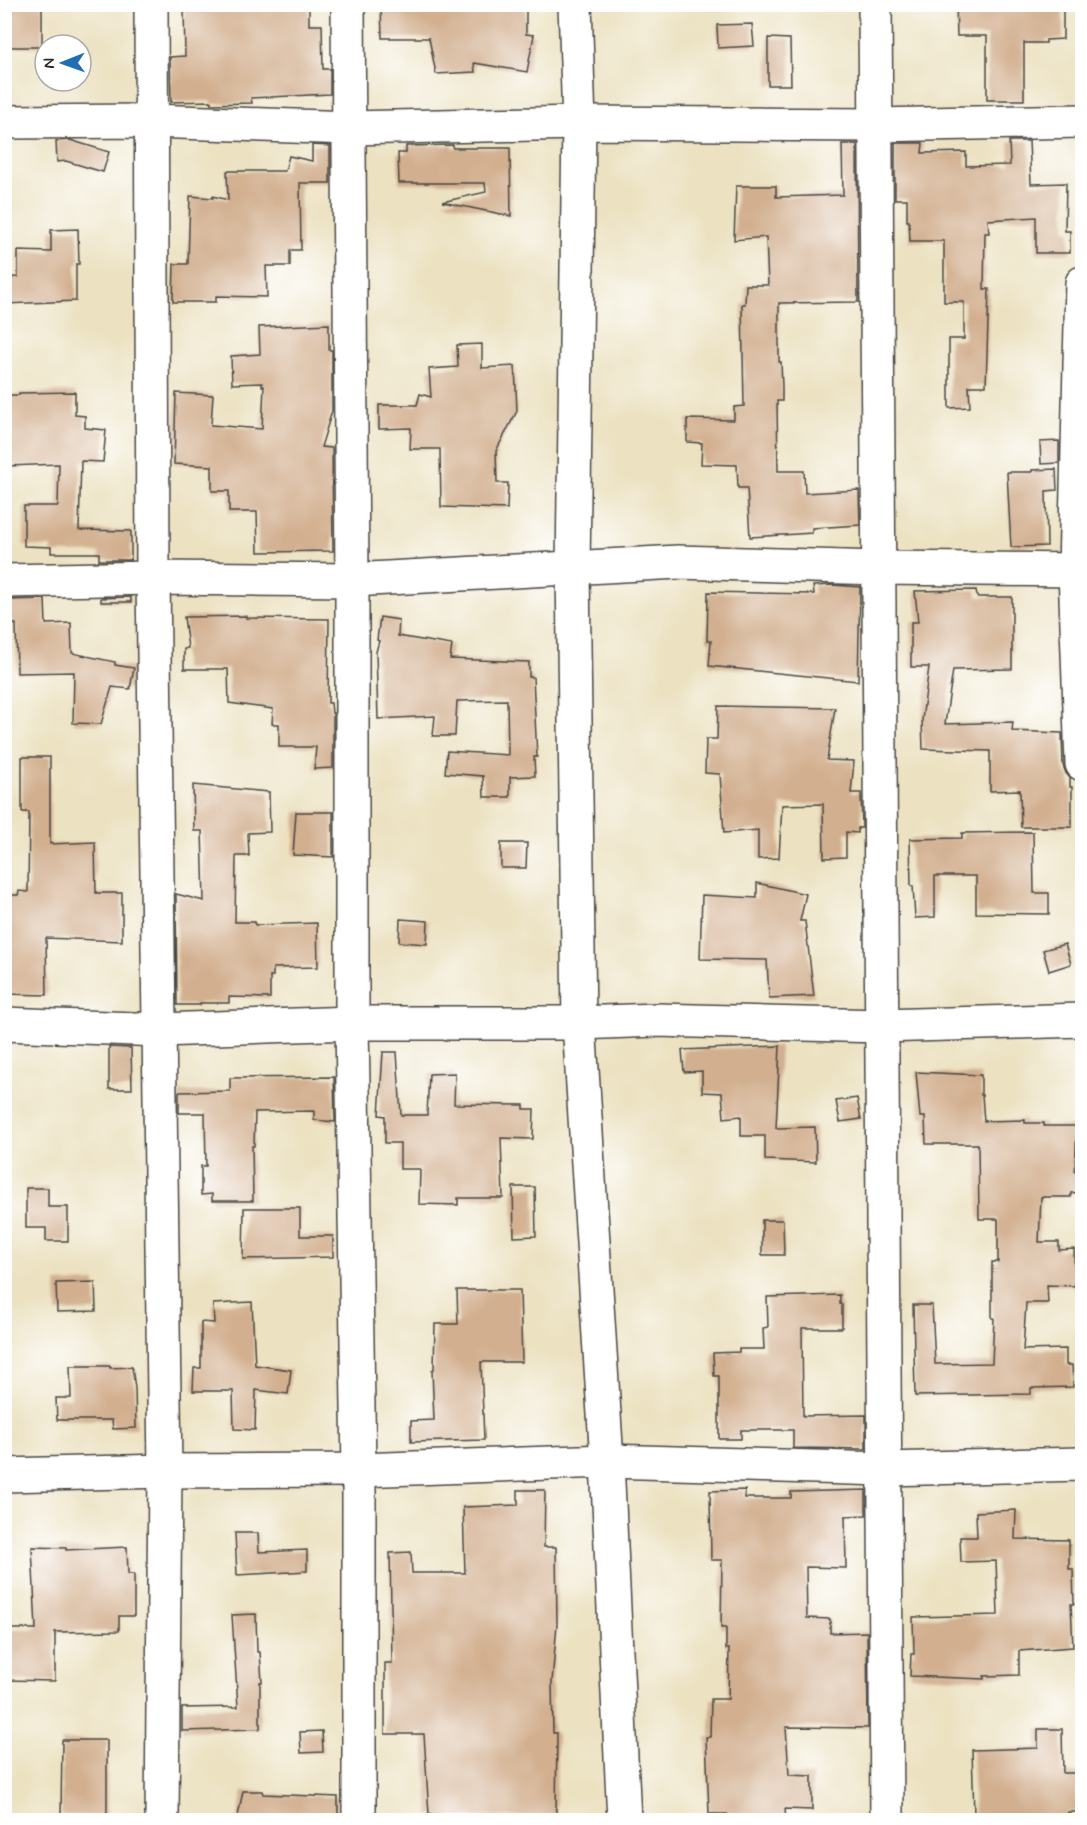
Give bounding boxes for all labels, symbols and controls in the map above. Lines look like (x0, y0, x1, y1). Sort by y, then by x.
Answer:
north arrow (33, 33, 93, 93)
text: N (39, 58, 60, 69)

